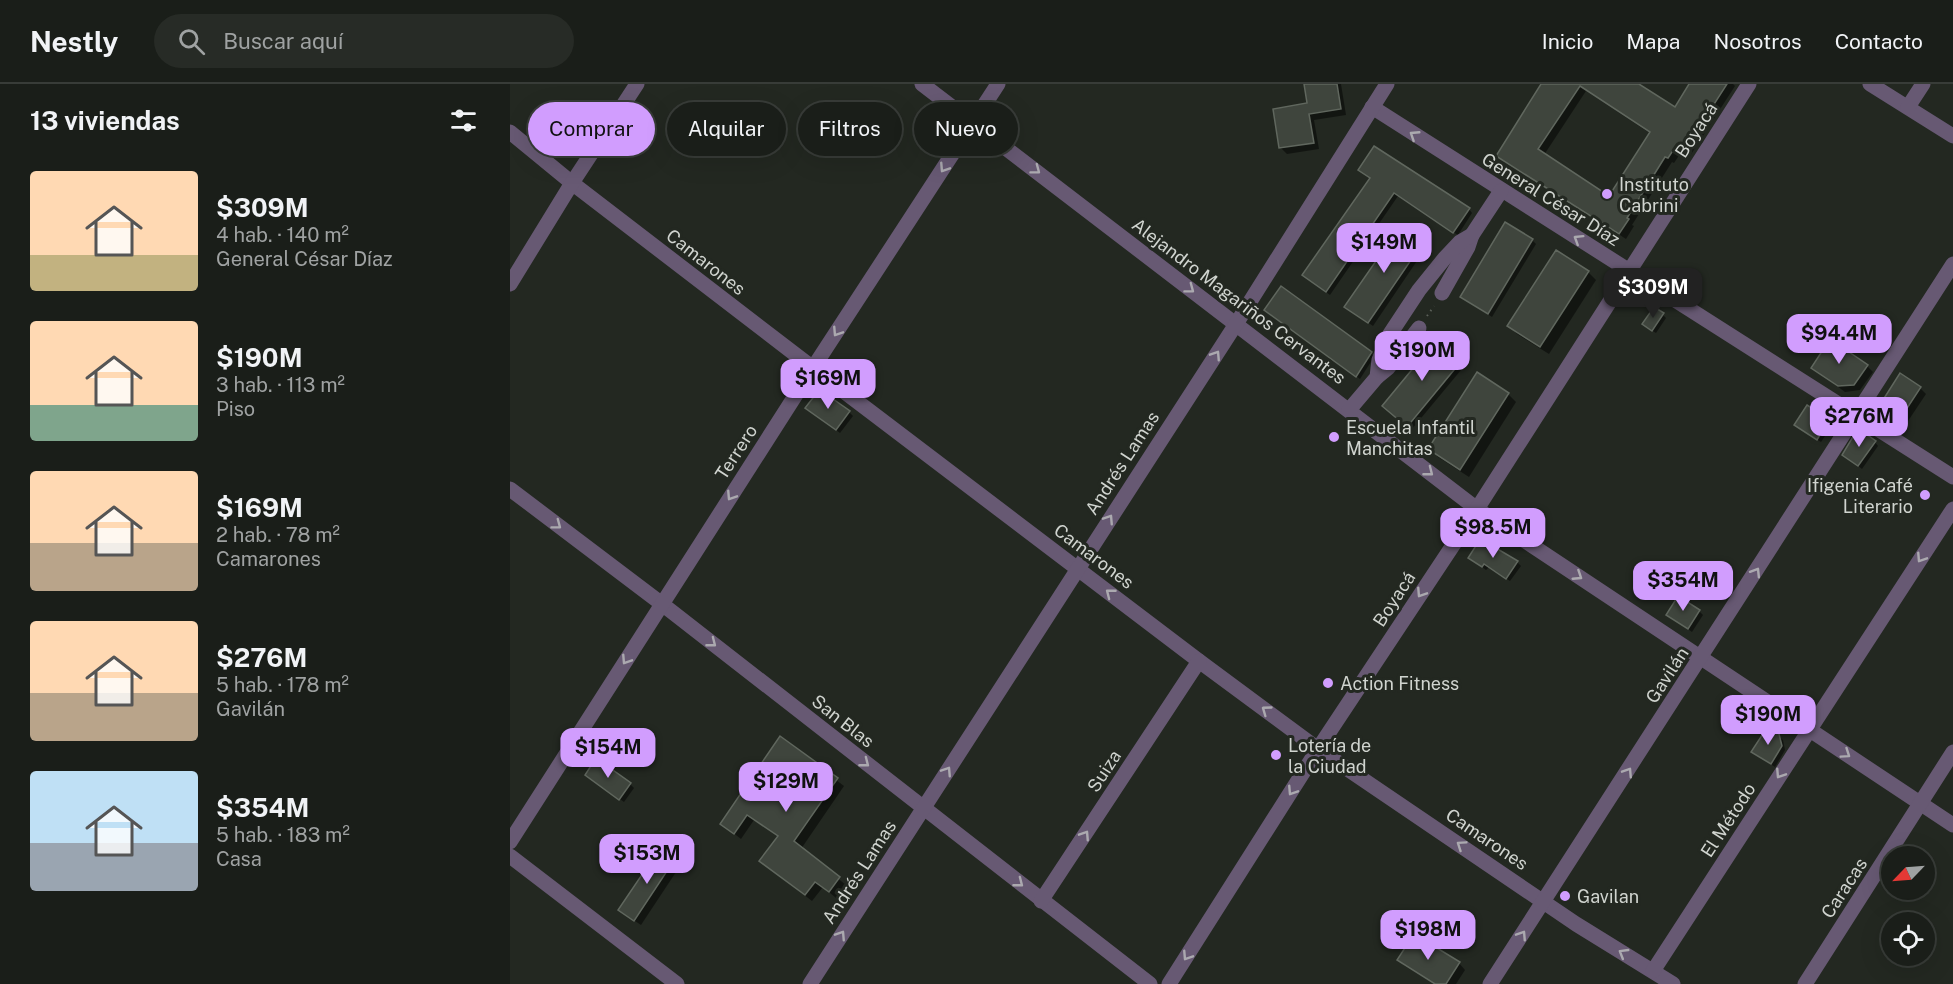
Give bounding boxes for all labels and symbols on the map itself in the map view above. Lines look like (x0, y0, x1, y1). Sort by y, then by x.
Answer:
street label: Boyacá (1671, 99, 1721, 161)
one-way arrow (1410, 130, 1420, 142)
street label: General César Díaz (1478, 148, 1624, 250)
one-way arrow (940, 162, 951, 173)
one-way arrow (1029, 163, 1040, 174)
place label: Instituto Cabrini (1619, 174, 1689, 216)
marker: Instituto Cabrini (1600, 187, 1614, 201)
street label: Alejandro Magariños Cervantes (1128, 214, 1350, 388)
pin: $149M (1342, 223, 1426, 274)
street label: Camarones (662, 225, 750, 299)
one-way arrow (1574, 236, 1585, 247)
pin: $309M (1611, 268, 1695, 319)
one-way arrow (1184, 282, 1195, 293)
pin: $94.4M (1790, 314, 1888, 365)
one-way arrow (833, 325, 844, 336)
pin: $190M (1380, 331, 1464, 382)
one-way arrow (1209, 351, 1220, 362)
pin: $169M (786, 359, 870, 410)
pin: $276M (1817, 397, 1901, 448)
street label: Andrés Lamas (1081, 407, 1163, 519)
place label: Escuela Infantil Manchitas (1346, 417, 1476, 459)
street label: Terrero (711, 421, 761, 483)
marker: Escuela Infantil Manchitas (1327, 430, 1341, 444)
one-way arrow (1422, 464, 1433, 475)
place label: Ifigenia Café Literario (1807, 475, 1913, 517)
marker: Ifigenia Café Literario (1918, 488, 1932, 502)
one-way arrow (728, 489, 739, 500)
pin: $98.5M (1444, 508, 1542, 559)
one-way arrow (1102, 514, 1113, 525)
one-way arrow (550, 517, 561, 528)
street label: Camarones (1050, 519, 1138, 593)
one-way arrow (1917, 551, 1928, 562)
pin: $354M (1641, 561, 1725, 612)
street label: Boyacá (1369, 568, 1419, 630)
one-way arrow (1572, 568, 1583, 579)
one-way arrow (1748, 568, 1760, 578)
one-way arrow (1417, 587, 1429, 597)
one-way arrow (1106, 589, 1117, 600)
one-way arrow (705, 636, 716, 647)
street label: Gavilán (1641, 643, 1693, 707)
one-way arrow (622, 654, 634, 664)
place label: Action Fitness (1340, 673, 1459, 694)
marker: Action Fitness (1321, 676, 1335, 690)
street label: San Blas (808, 690, 878, 752)
pin: $190M (1726, 695, 1810, 746)
one-way arrow (1261, 707, 1272, 718)
pin: $154M (566, 728, 650, 779)
place label: Lotería de la Ciudad (1288, 735, 1371, 777)
street label: Suiza (1083, 746, 1125, 796)
one-way arrow (1839, 747, 1850, 758)
marker: Lotería de la Ciudad (1269, 748, 1283, 762)
one-way arrow (858, 756, 869, 767)
pin: $129M (744, 762, 828, 813)
one-way arrow (940, 767, 951, 778)
one-way arrow (1621, 767, 1632, 778)
one-way arrow (1776, 768, 1788, 778)
street label: El Método (1696, 779, 1760, 861)
one-way arrow (1287, 785, 1299, 795)
street label: Camarones (1442, 804, 1532, 874)
street label: Andrés Lamas (818, 816, 900, 928)
one-way arrow (1078, 830, 1089, 841)
pin: $153M (605, 834, 689, 885)
one-way arrow (1456, 841, 1467, 852)
north arrow (1881, 846, 1935, 900)
street label: Caracas (1817, 854, 1871, 922)
one-way arrow (1012, 876, 1023, 887)
place label: Gavilan (1577, 886, 1639, 907)
marker: Gavilan (1558, 889, 1572, 903)
pin: $198M (1386, 910, 1470, 961)
one-way arrow (834, 931, 846, 941)
one-way arrow (1514, 931, 1526, 941)
one-way arrow (1619, 948, 1629, 960)
one-way arrow (1182, 950, 1194, 960)

